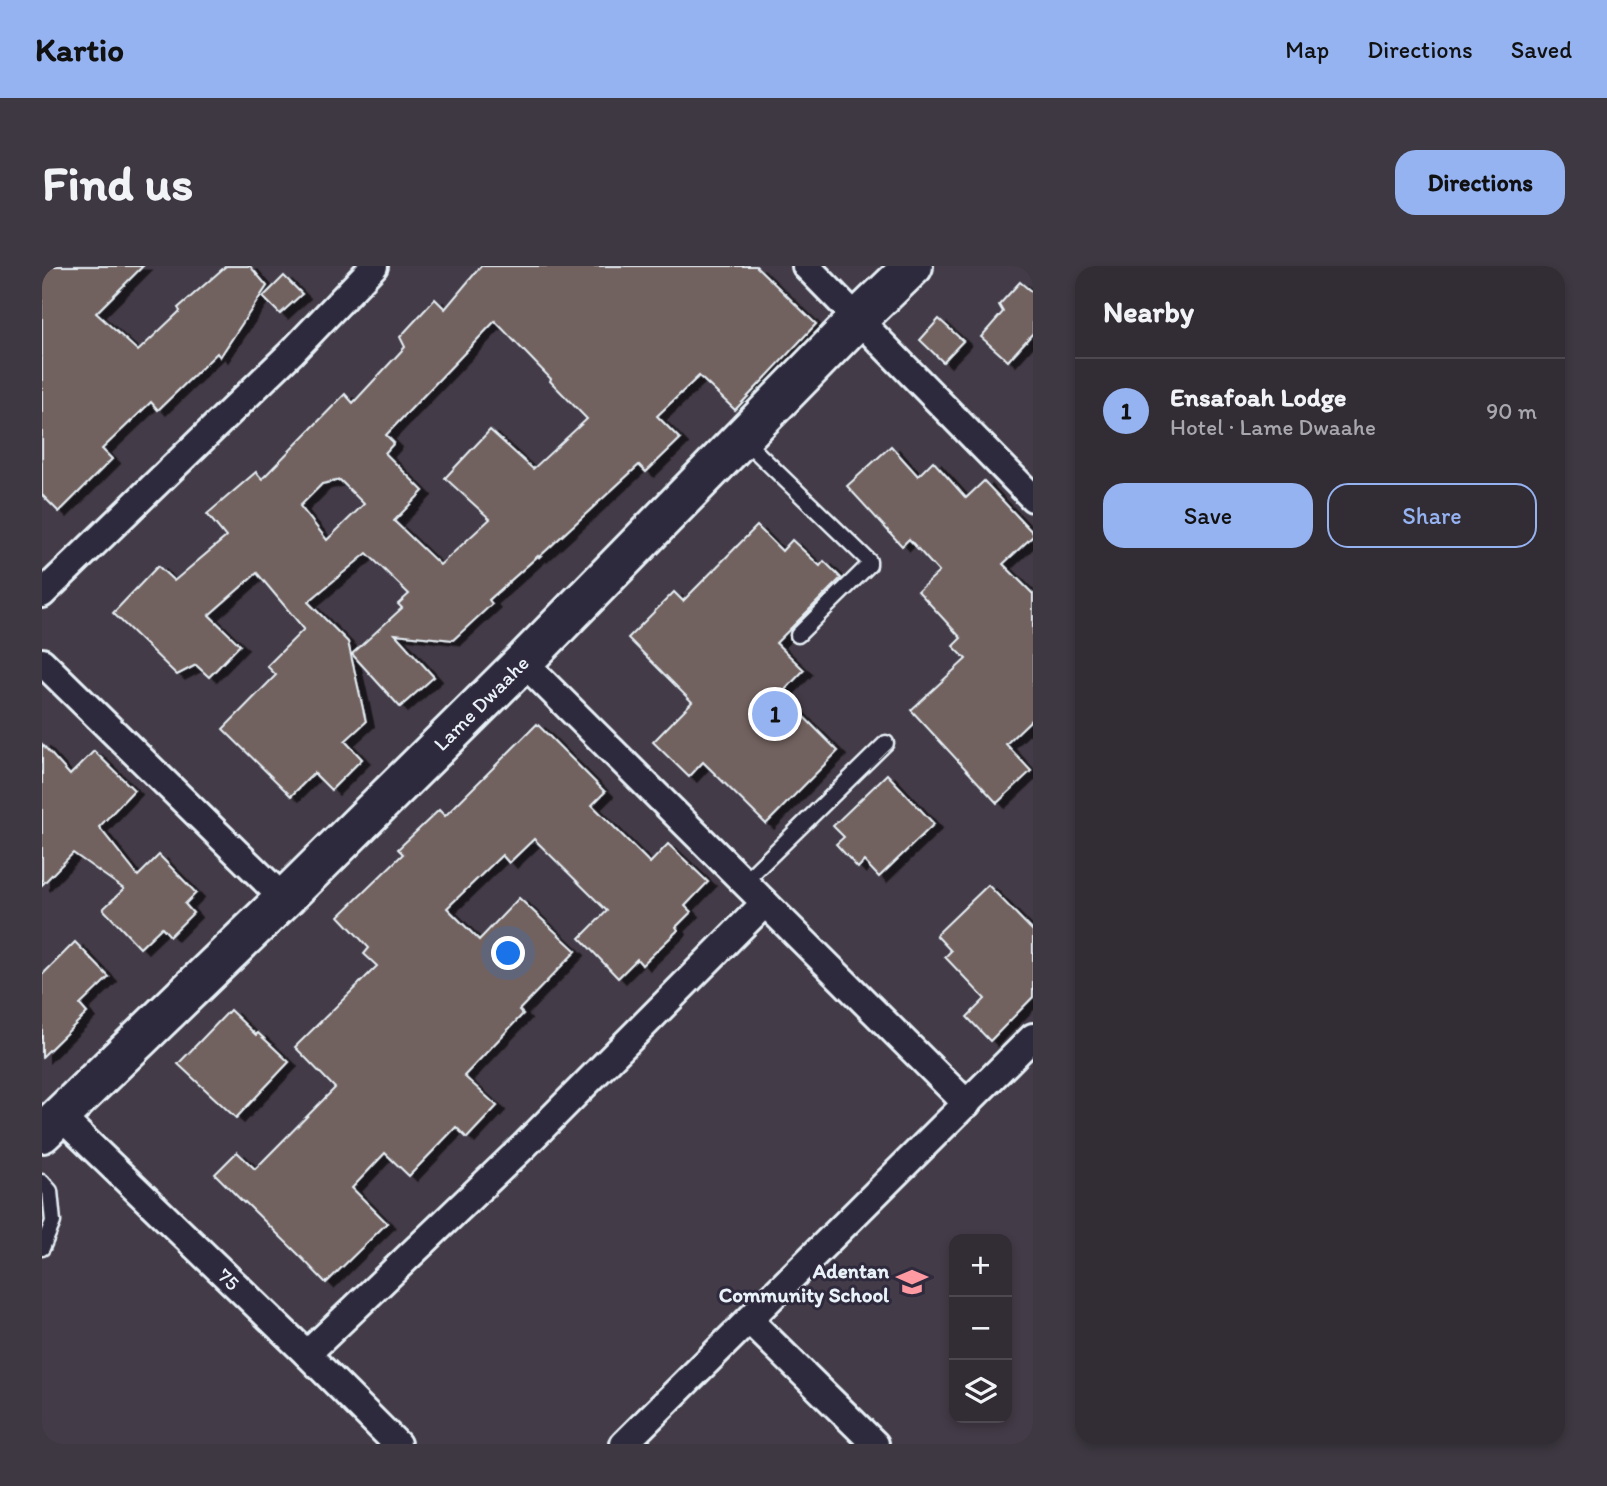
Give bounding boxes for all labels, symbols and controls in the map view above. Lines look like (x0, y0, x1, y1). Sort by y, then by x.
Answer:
text: Kartio (35, 30, 124, 69)
text: Map (1285, 35, 1329, 64)
text: Directions (1367, 35, 1473, 64)
text: Saved (1511, 35, 1572, 64)
button: Directions (1395, 150, 1565, 215)
text: Find us (42, 153, 193, 212)
text: Nearby (1103, 293, 1194, 330)
text: Ensafoah Lodge (1170, 381, 1346, 413)
text: 1 (1121, 397, 1131, 425)
text: 90 m (1486, 397, 1537, 425)
text: Hotel · Lame Dwaahe (1170, 413, 1376, 441)
button: Save (1103, 483, 1313, 548)
button: Share (1327, 483, 1537, 548)
street label: Lame Dwaahe (428, 650, 534, 756)
pin: 1 (752, 688, 798, 740)
your location (491, 936, 525, 970)
map controls (949, 1234, 1012, 1423)
button: + (949, 1234, 1012, 1297)
place label: Adentan Community School (719, 1258, 890, 1308)
street label: 75 (213, 1263, 245, 1295)
school or university icon: Adentan Community School (895, 1265, 929, 1299)
button: − (949, 1297, 1012, 1360)
button: layers (949, 1360, 1012, 1423)

